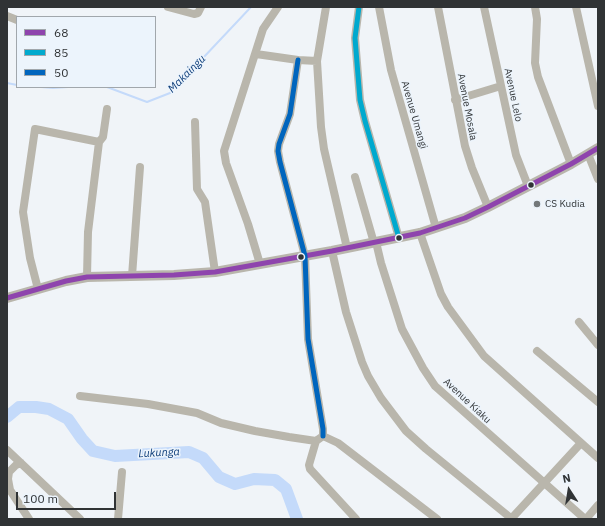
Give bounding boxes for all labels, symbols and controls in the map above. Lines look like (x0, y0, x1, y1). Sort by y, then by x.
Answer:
legend (16, 16, 156, 88)
text: 68 (54, 25, 68, 40)
text: 85 (54, 45, 68, 60)
water label: Makaingu (165, 52, 209, 96)
text: 50 (54, 65, 68, 80)
street label: Avenue Lelo (501, 67, 525, 123)
street label: Avenue Mosala (455, 73, 479, 141)
street label: Avenue Umangi (399, 80, 429, 150)
unlabelled marker (526, 180, 536, 190)
place label: CS Kudia (545, 198, 585, 210)
marker: CS Kudia (532, 199, 542, 209)
unlabelled marker (394, 233, 404, 243)
unlabelled marker (296, 252, 306, 262)
street label: Avenue Kiaku (441, 376, 493, 426)
water label: Lukunga (138, 445, 180, 461)
north arrow (549, 470, 589, 510)
text: N (561, 471, 572, 486)
scale bar (18, 484, 118, 510)
text: 100 m (23, 491, 58, 506)

